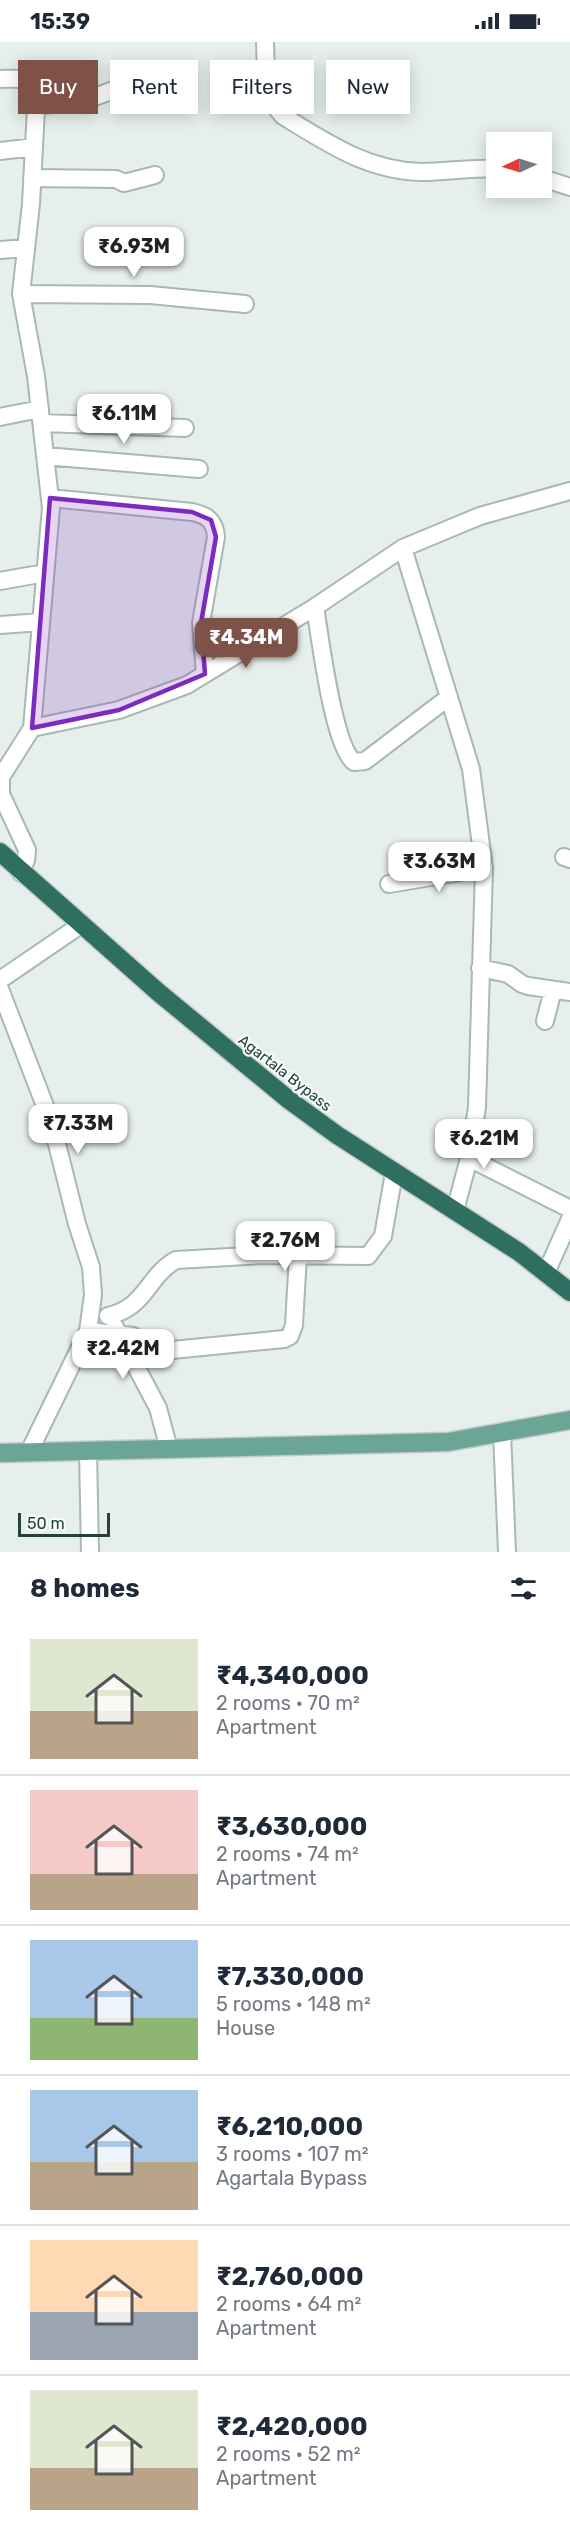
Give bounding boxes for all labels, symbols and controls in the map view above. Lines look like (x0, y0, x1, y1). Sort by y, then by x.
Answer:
text: 15:39 (30, 8, 90, 35)
chip: Buy (18, 60, 98, 114)
chip: Rent (110, 60, 198, 114)
chip: Filters (210, 60, 314, 114)
chip: New (326, 60, 410, 114)
north arrow (486, 132, 552, 198)
map controls (486, 132, 552, 198)
pin: ₹6.93M (85, 227, 183, 278)
text: ₹6.93M (98, 234, 170, 258)
pin: ₹6.11M (75, 394, 173, 445)
text: ₹6.11M (91, 401, 157, 425)
pin: ₹4.34M (197, 618, 295, 669)
text: ₹4.34M (209, 625, 283, 649)
pin: ₹3.63M (390, 842, 488, 893)
text: ₹3.63M (402, 849, 476, 873)
street label: Agartala Bypass (235, 1031, 336, 1115)
pin: ₹7.33M (29, 1104, 127, 1155)
text: ₹7.33M (43, 1111, 113, 1135)
pin: ₹6.21M (435, 1119, 533, 1170)
text: ₹6.21M (449, 1126, 519, 1150)
pin: ₹2.76M (236, 1221, 334, 1272)
text: ₹2.76M (250, 1228, 320, 1252)
pin: ₹2.42M (74, 1329, 172, 1380)
text: ₹2.42M (86, 1336, 160, 1360)
scale bar (18, 1510, 110, 1538)
text: 50 m (27, 1514, 65, 1533)
icon: filters (507, 1572, 540, 1605)
text: 8 homes (30, 1573, 140, 1604)
text: ₹4,340,000 (216, 1660, 369, 1691)
icon: home (78, 1663, 150, 1735)
text: 2 rooms · 70 m² (216, 1691, 360, 1715)
text: Apartment (216, 1715, 317, 1739)
text: ₹3,630,000 (216, 1811, 367, 1842)
icon: home (78, 1814, 150, 1886)
text: 2 rooms · 74 m² (216, 1842, 359, 1866)
text: Apartment (216, 1866, 317, 1890)
text: ₹7,330,000 (216, 1961, 364, 1992)
icon: home (78, 1964, 150, 2036)
text: 5 rooms · 148 m² (216, 1992, 371, 2016)
text: House (216, 2016, 275, 2040)
text: ₹6,210,000 (216, 2111, 363, 2142)
icon: home (78, 2114, 150, 2186)
text: 3 rooms · 107 m² (216, 2142, 369, 2166)
text: Agartala Bypass (216, 2166, 367, 2190)
text: ₹2,760,000 (216, 2261, 364, 2292)
icon: home (78, 2264, 150, 2336)
text: 2 rooms · 64 m² (216, 2292, 361, 2316)
text: Apartment (216, 2316, 317, 2340)
text: ₹2,420,000 (216, 2411, 368, 2442)
icon: home (78, 2414, 150, 2486)
text: 2 rooms · 52 m² (216, 2442, 361, 2466)
text: Apartment (216, 2466, 317, 2490)

